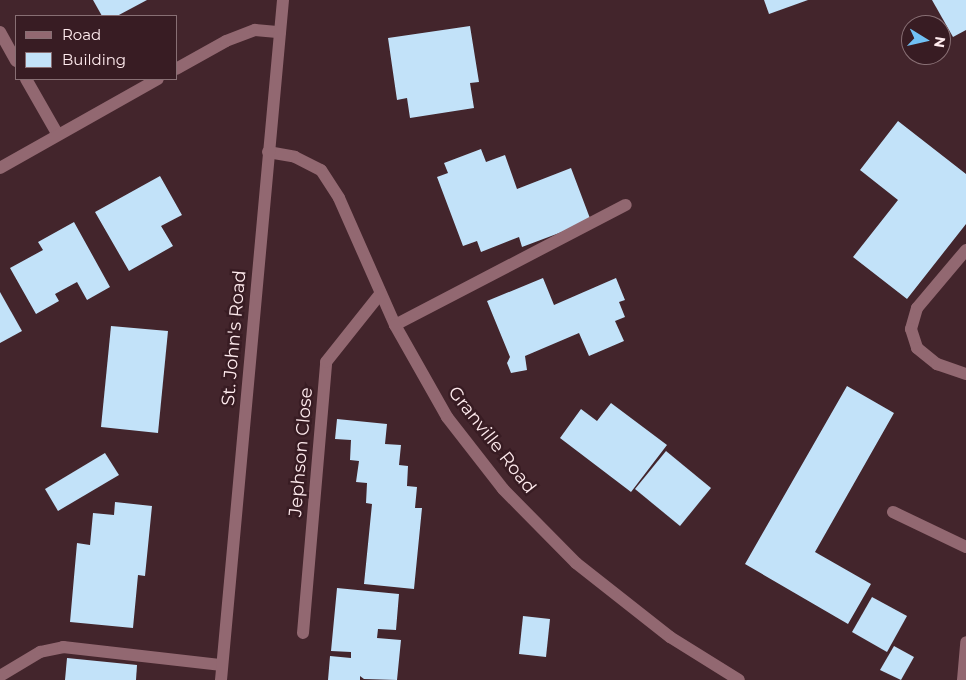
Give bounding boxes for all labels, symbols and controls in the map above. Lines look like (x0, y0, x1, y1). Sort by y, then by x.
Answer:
legend (15, 15, 178, 80)
north arrow (901, 15, 951, 65)
text: Road (62, 25, 101, 44)
text: N (930, 35, 950, 49)
text: Building (62, 50, 126, 69)
street label: St. John's Road (217, 269, 251, 407)
street label: Granville Road (443, 382, 541, 498)
street label: Jephson Close (285, 386, 317, 518)

